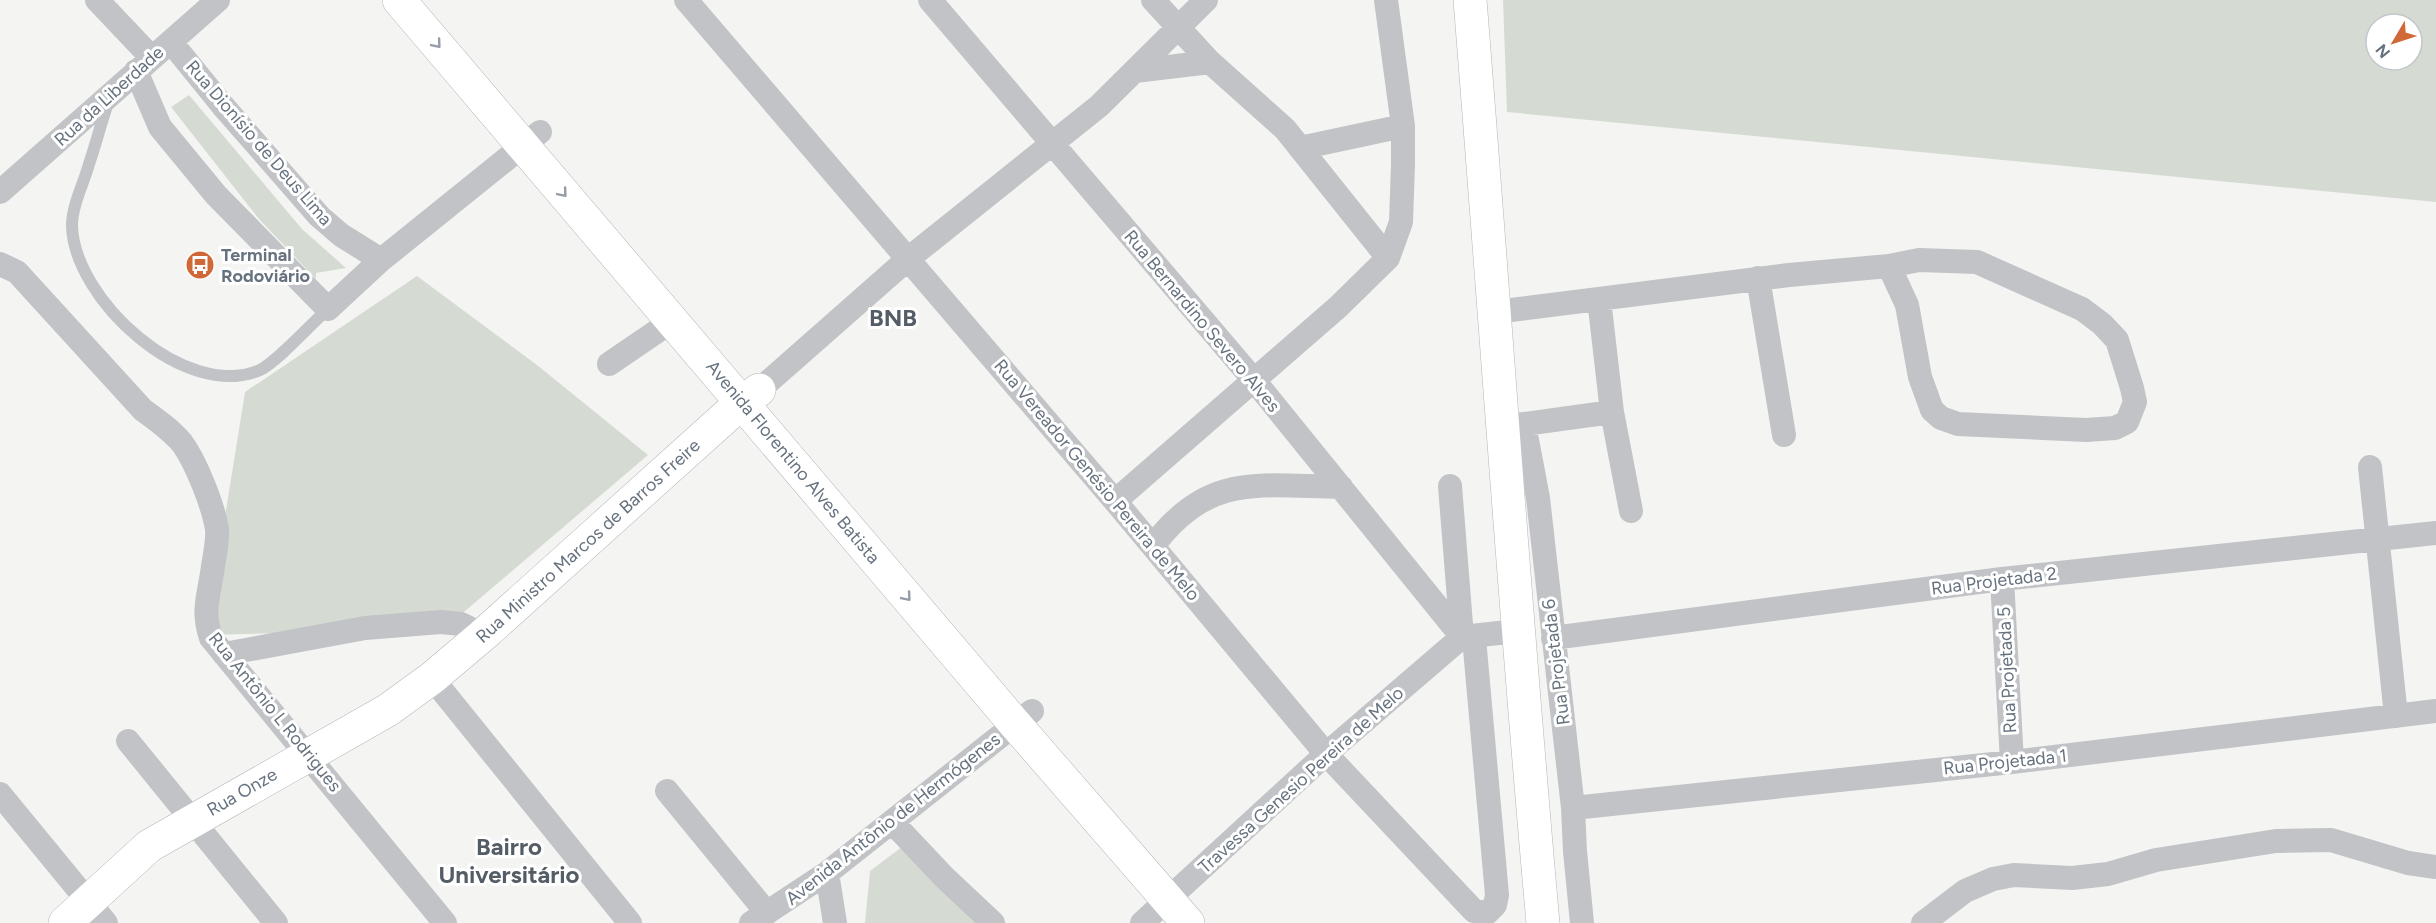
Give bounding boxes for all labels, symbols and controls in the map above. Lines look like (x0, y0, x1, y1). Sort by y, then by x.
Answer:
north arrow (2364, 12, 2424, 72)
one-way arrow (430, 37, 441, 48)
text: N (2371, 40, 2394, 62)
street label: Rua da Liberdade (50, 41, 168, 151)
street label: Rua Dionísio de Deus Lima (181, 56, 337, 230)
one-way arrow (556, 186, 567, 197)
street label: Rua Bernardino Severo Alves (1119, 225, 1285, 417)
place label: Terminal Rodoviário (221, 244, 310, 287)
bus stop icon: Terminal Rodoviário (184, 249, 216, 281)
district label: BNB (869, 303, 917, 332)
street label: Rua Vereador Genésio Pereira de Melo (990, 355, 1204, 605)
street label: Avenida Florentino Alves Batista (701, 356, 885, 568)
street label: Rua Ministro Marcos de Barros Freire (471, 434, 705, 648)
street label: Rua Projetada 2 (1930, 562, 2058, 600)
one-way arrow (900, 590, 911, 601)
street label: Rua Projetada 6 (1537, 598, 1575, 726)
street label: Rua Projetada 5 (1993, 606, 2021, 734)
street label: Rua Antônio L Rodrigues (204, 628, 346, 796)
street label: Travessa Genesio Pereira de Melo (1194, 682, 1408, 878)
street label: Avenida Antônio de Hermógenes (781, 728, 1005, 910)
street label: Rua Projetada 1 (1942, 745, 2068, 779)
street label: Rua Onze (203, 763, 281, 821)
district label: Bairro Universitário (438, 832, 580, 889)

